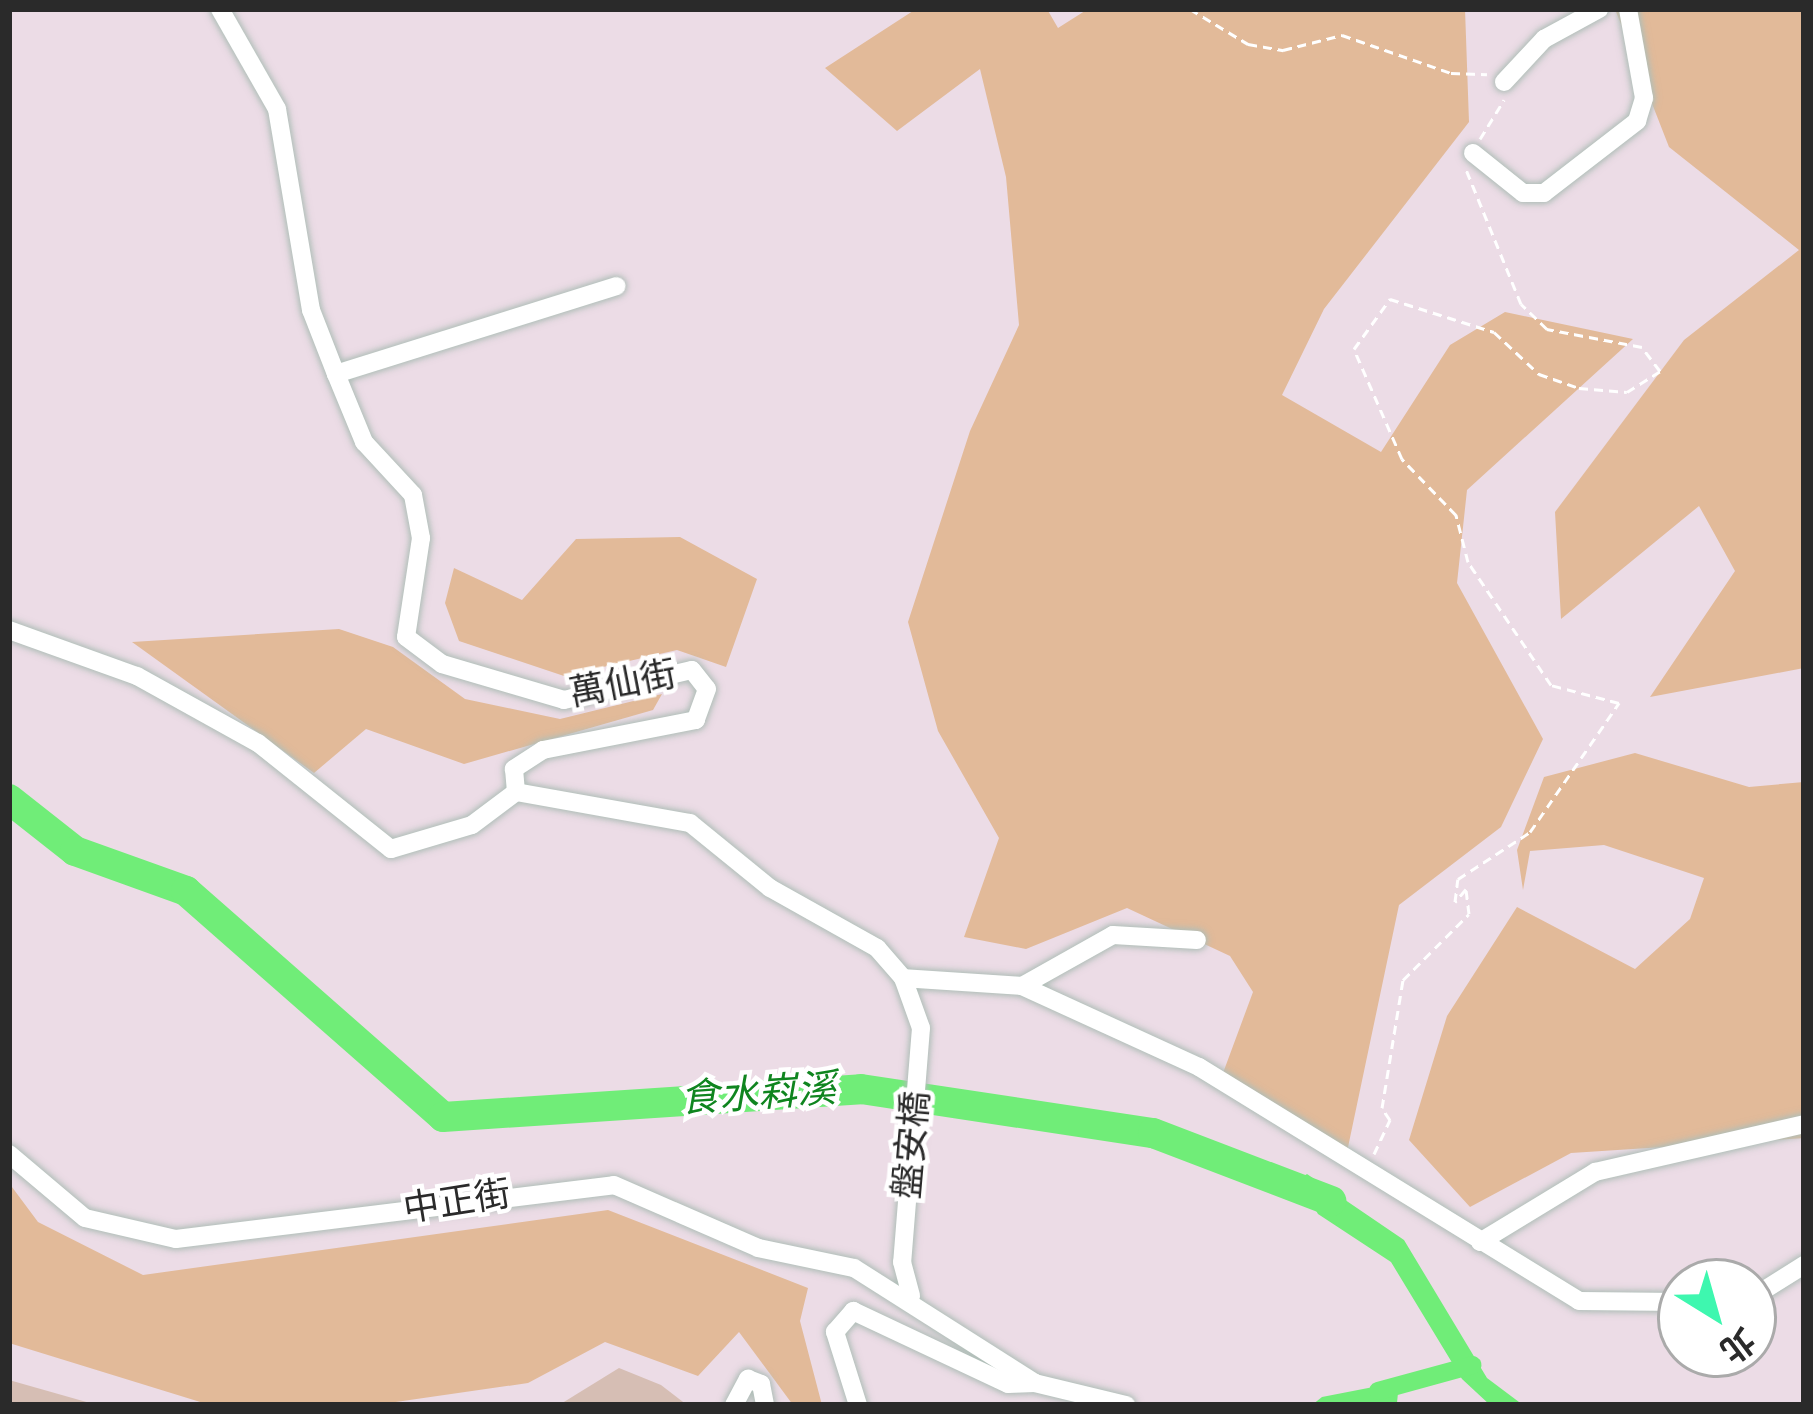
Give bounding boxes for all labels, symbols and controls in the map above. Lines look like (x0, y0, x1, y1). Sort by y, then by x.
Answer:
street label: 萬仙街 (566, 652, 680, 716)
water label: 食水嵙溪 (679, 1066, 837, 1124)
street label: 盤安橋 (886, 1089, 938, 1201)
street label: 中正街 (400, 1172, 514, 1232)
north arrow (1657, 1258, 1777, 1378)
text: 北 (1710, 1317, 1764, 1373)

